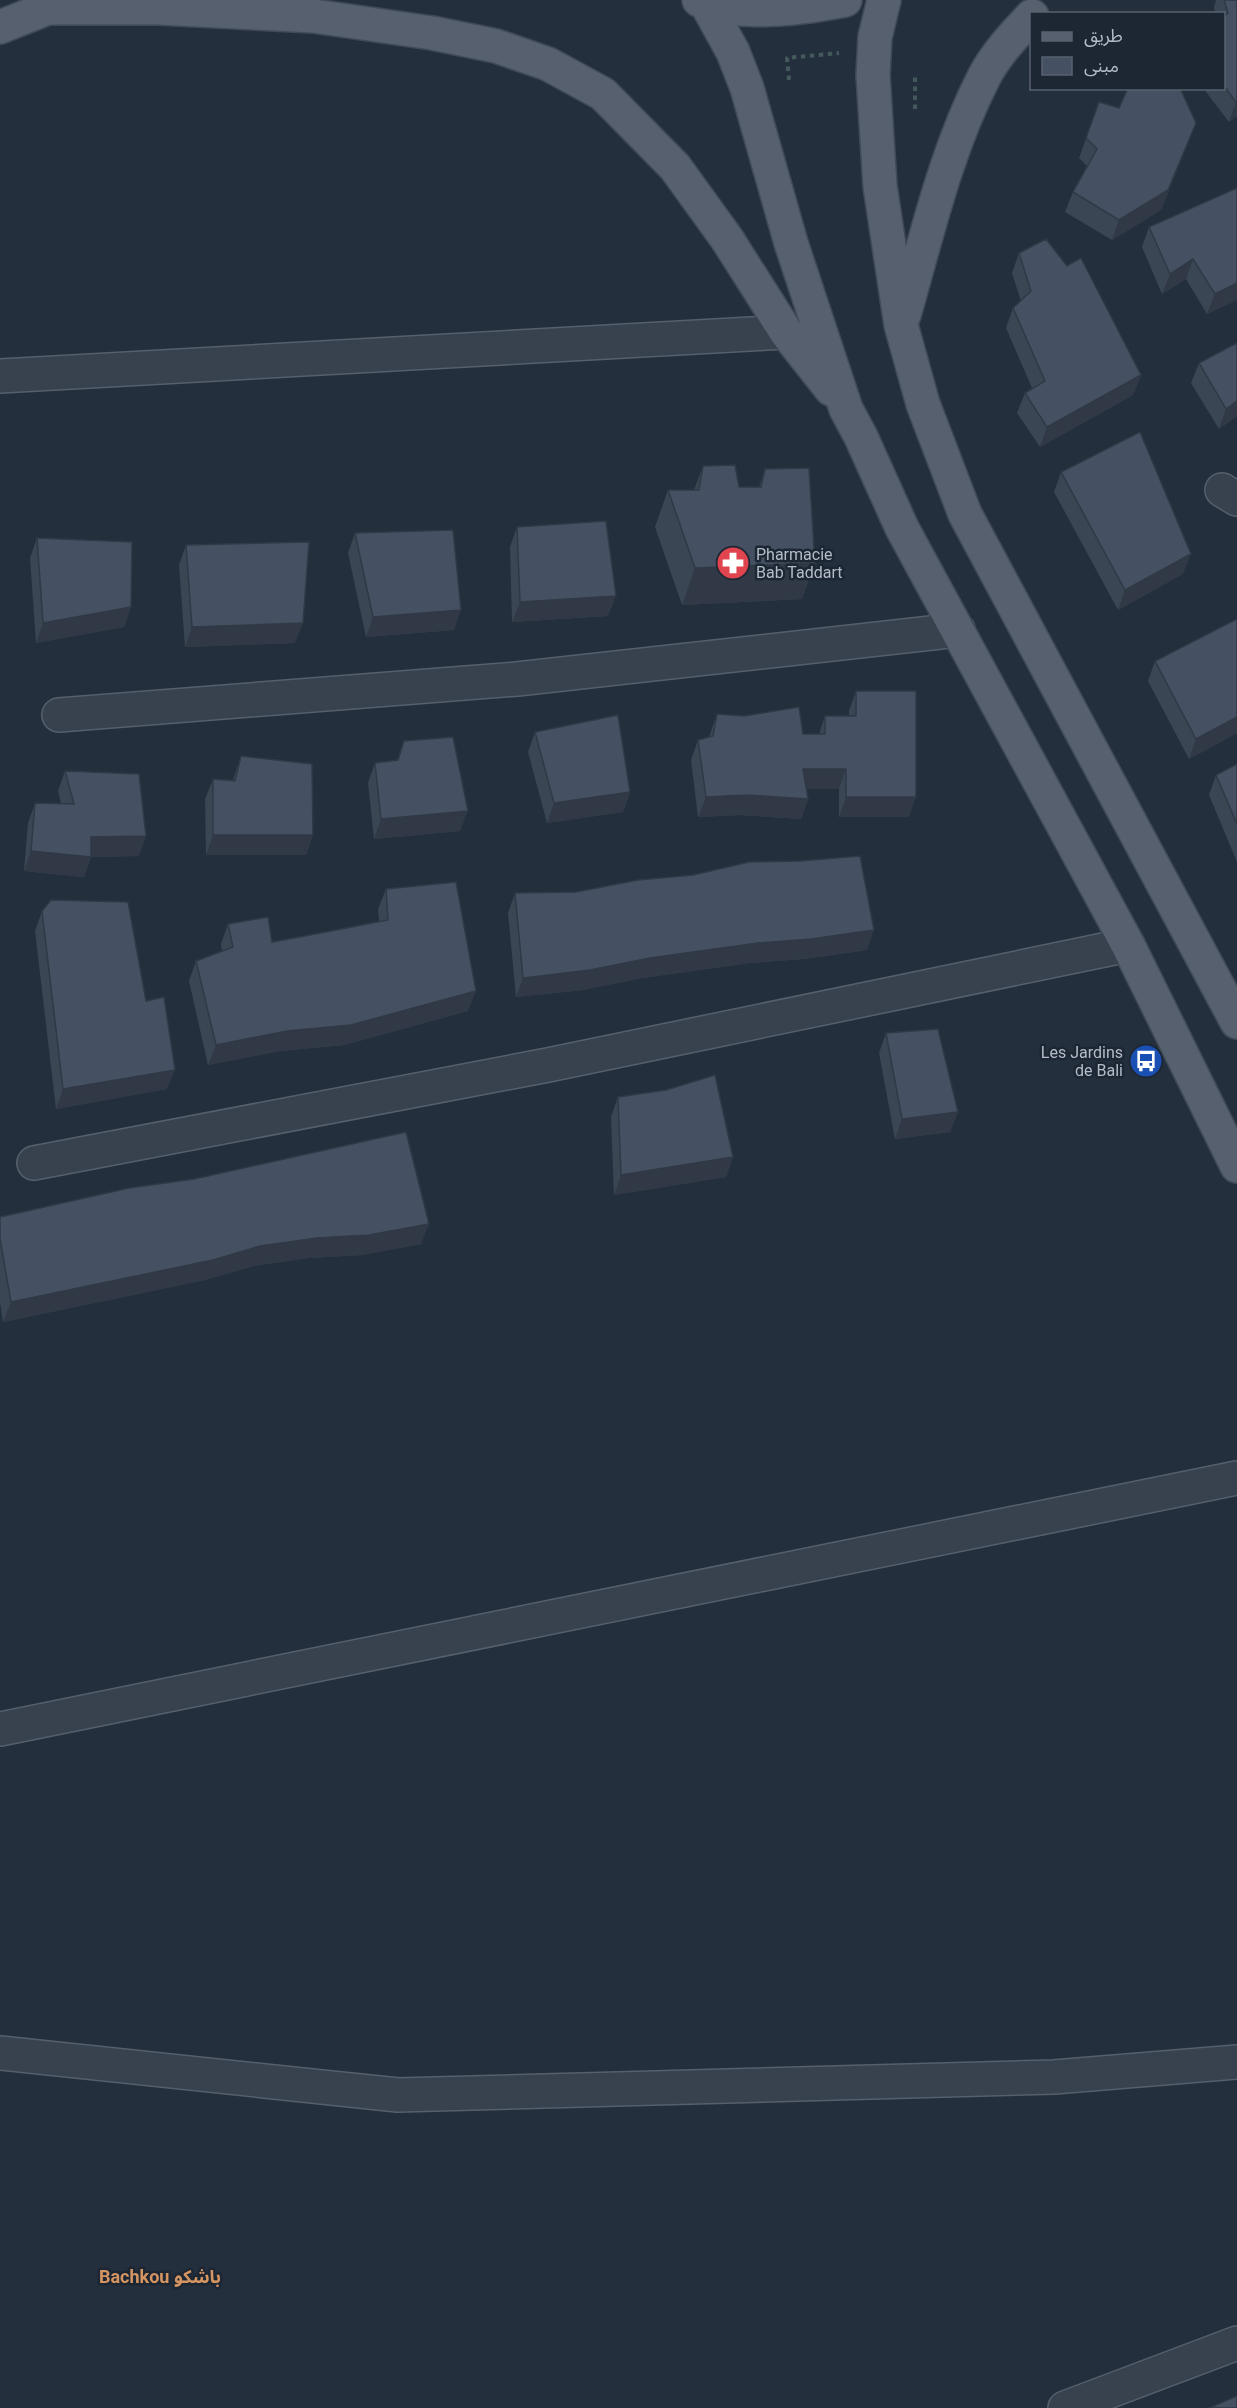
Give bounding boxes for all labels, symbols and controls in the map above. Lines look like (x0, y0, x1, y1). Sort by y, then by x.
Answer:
legend (1030, 12, 1225, 90)
text: طريق (1084, 25, 1123, 47)
text: مبنى (1084, 55, 1119, 77)
pharmacy icon: Pharmacie Bab Taddart (715, 545, 751, 581)
place label: Pharmacie Bab Taddart (756, 545, 842, 582)
place label: Les Jardins de Bali (1041, 1043, 1123, 1080)
bus stop icon: Les Jardins de Bali (1128, 1043, 1164, 1079)
district label: Bachkou باشكو (99, 2266, 221, 2287)

